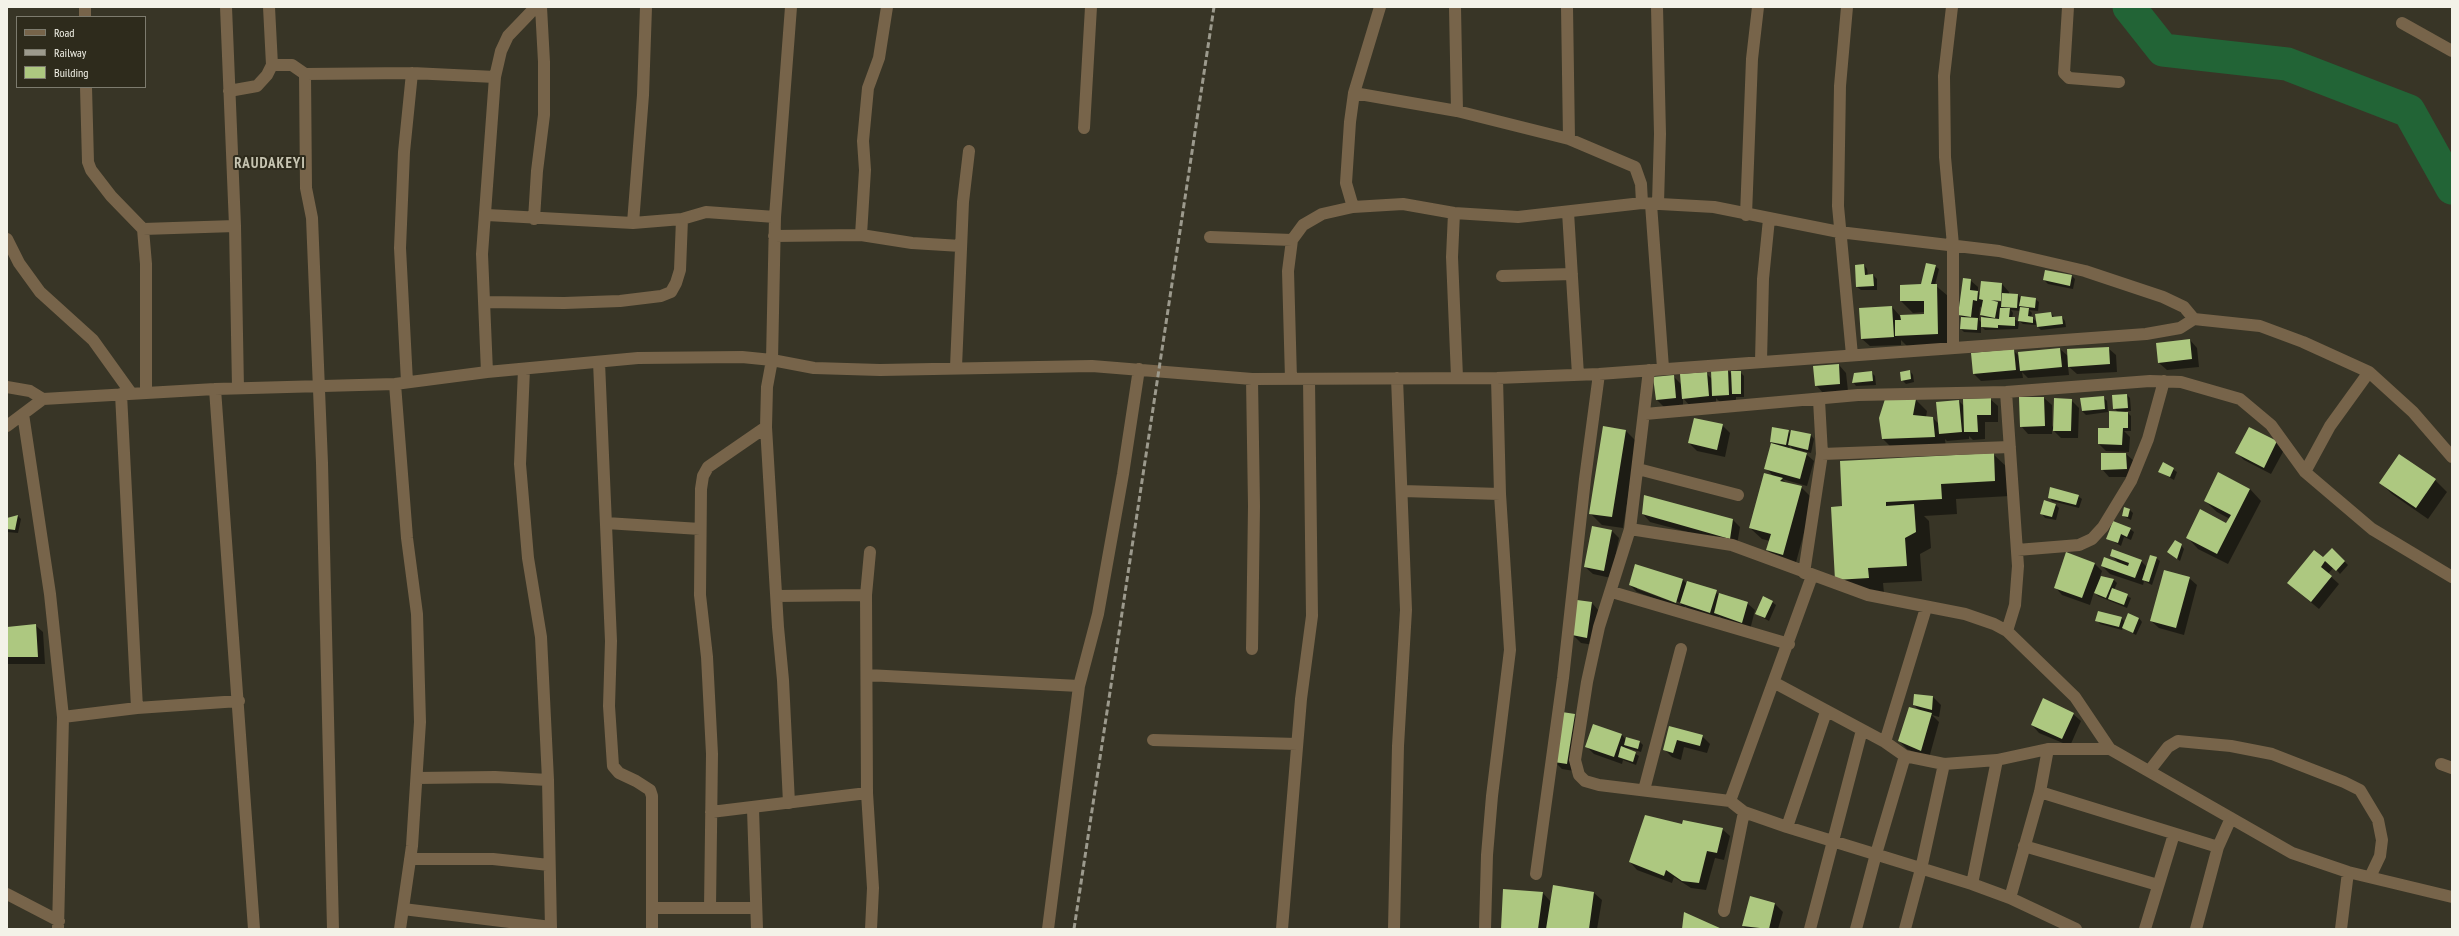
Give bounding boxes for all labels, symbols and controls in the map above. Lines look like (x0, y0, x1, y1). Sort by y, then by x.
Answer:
legend (16, 16, 146, 88)
text: Road (54, 25, 74, 40)
text: Railway (54, 45, 86, 60)
text: Building (54, 65, 89, 80)
district label: RAUDAKEYI (234, 155, 306, 173)

